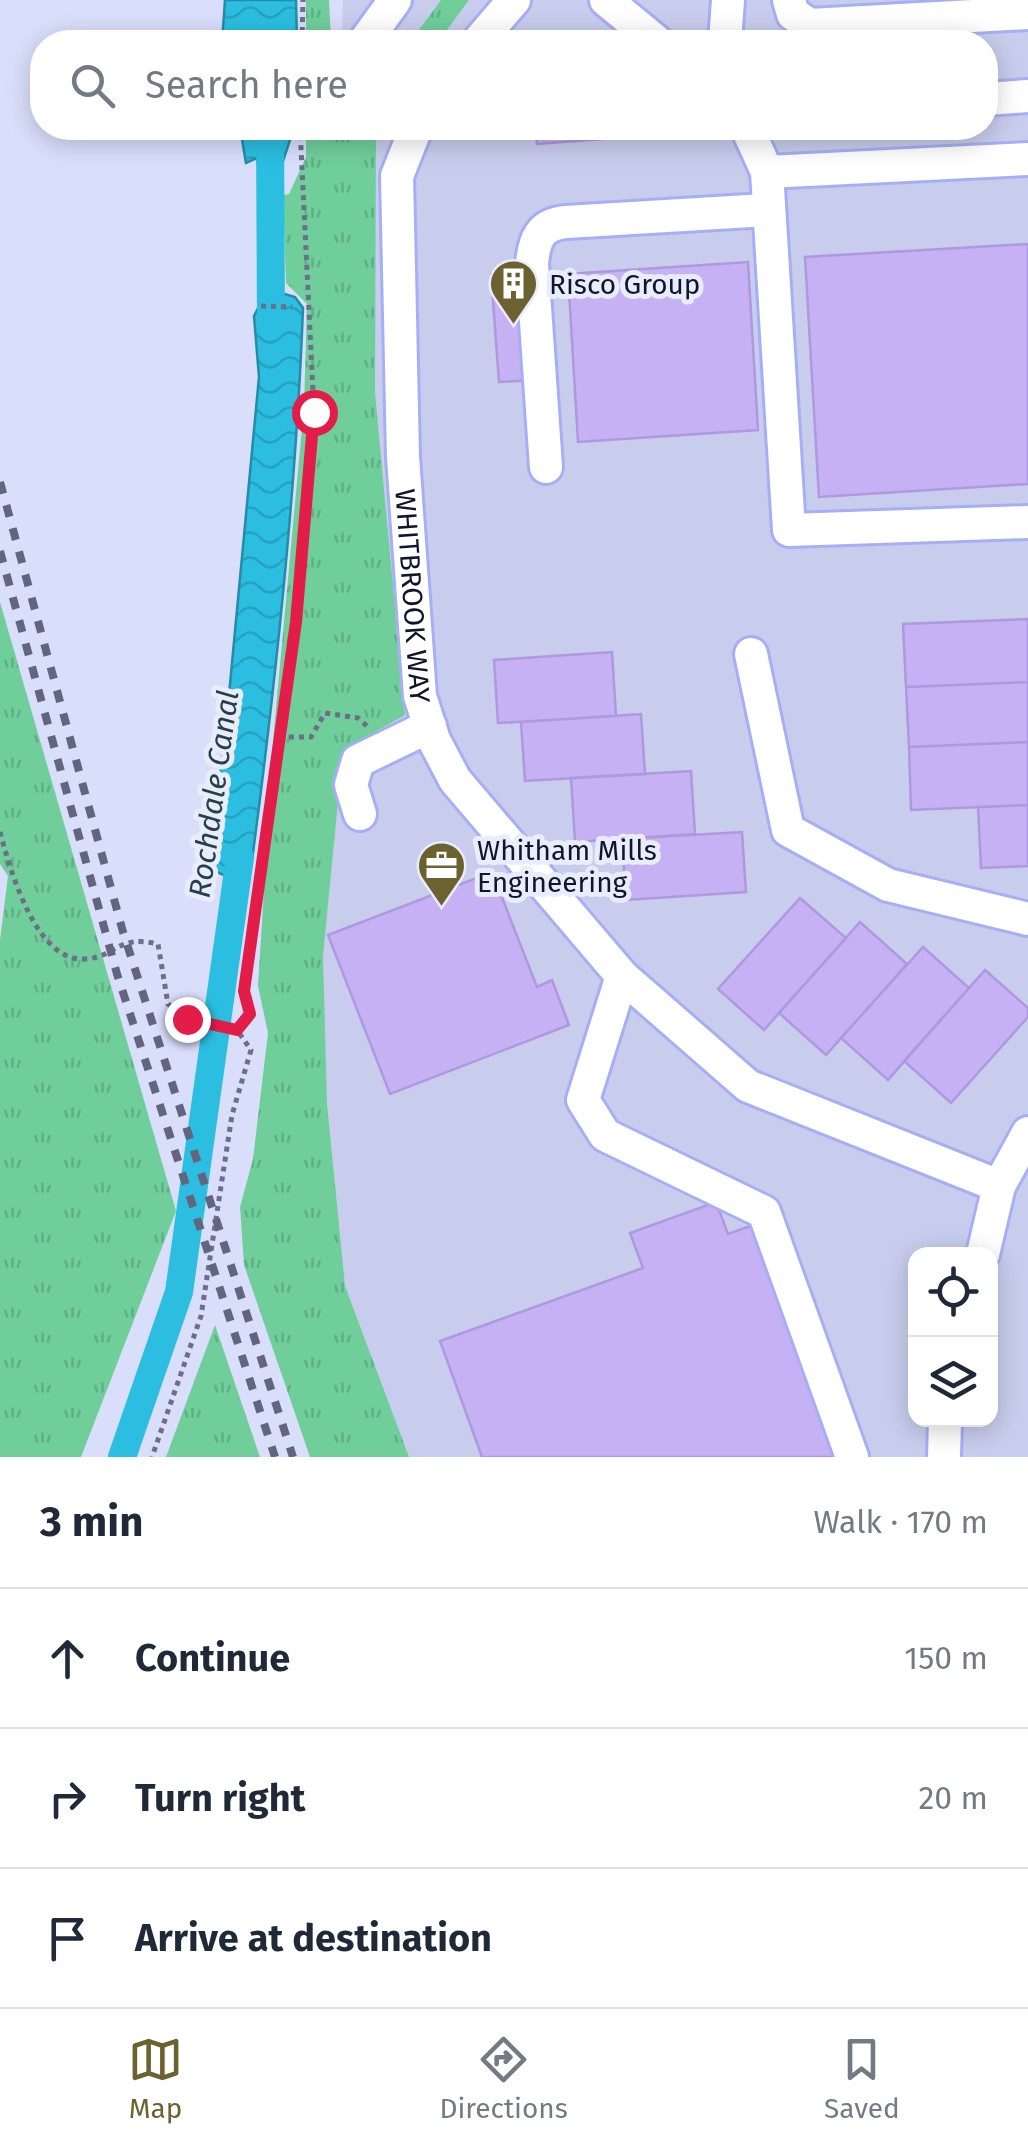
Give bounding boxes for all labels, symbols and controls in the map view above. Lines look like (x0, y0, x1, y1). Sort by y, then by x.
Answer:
search box (30, 30, 998, 140)
icon: search (65, 58, 120, 113)
text: Search here (145, 62, 348, 108)
building icon: Risco Group (488, 258, 540, 326)
place label: Risco Group (549, 268, 700, 301)
route start (292, 390, 338, 436)
street label: WHITBROOK WAY (388, 488, 436, 705)
water label: Rochdale Canal (182, 688, 246, 900)
place label: Whitham Mills Engineering (477, 834, 657, 899)
office icon: Whitham Mills Engineering (416, 840, 468, 908)
route end (165, 997, 211, 1043)
map controls (908, 1247, 998, 1427)
button: locate (908, 1247, 998, 1337)
button: layers (908, 1337, 998, 1427)
text: 3 min (40, 1497, 143, 1547)
text: Walk · 170 m (814, 1503, 988, 1541)
icon: ahead (40, 1631, 95, 1686)
text: Continue (135, 1635, 290, 1681)
text: 150 m (904, 1639, 988, 1677)
icon: right (40, 1771, 95, 1826)
text: Turn right (135, 1775, 305, 1821)
text: 20 m (918, 1779, 988, 1817)
icon: arrive (40, 1911, 95, 1966)
text: Arrive at destination (135, 1915, 492, 1961)
tab: Map (128, 2032, 183, 2125)
tab: Directions (439, 2032, 568, 2125)
tab: Saved (824, 2032, 900, 2125)

